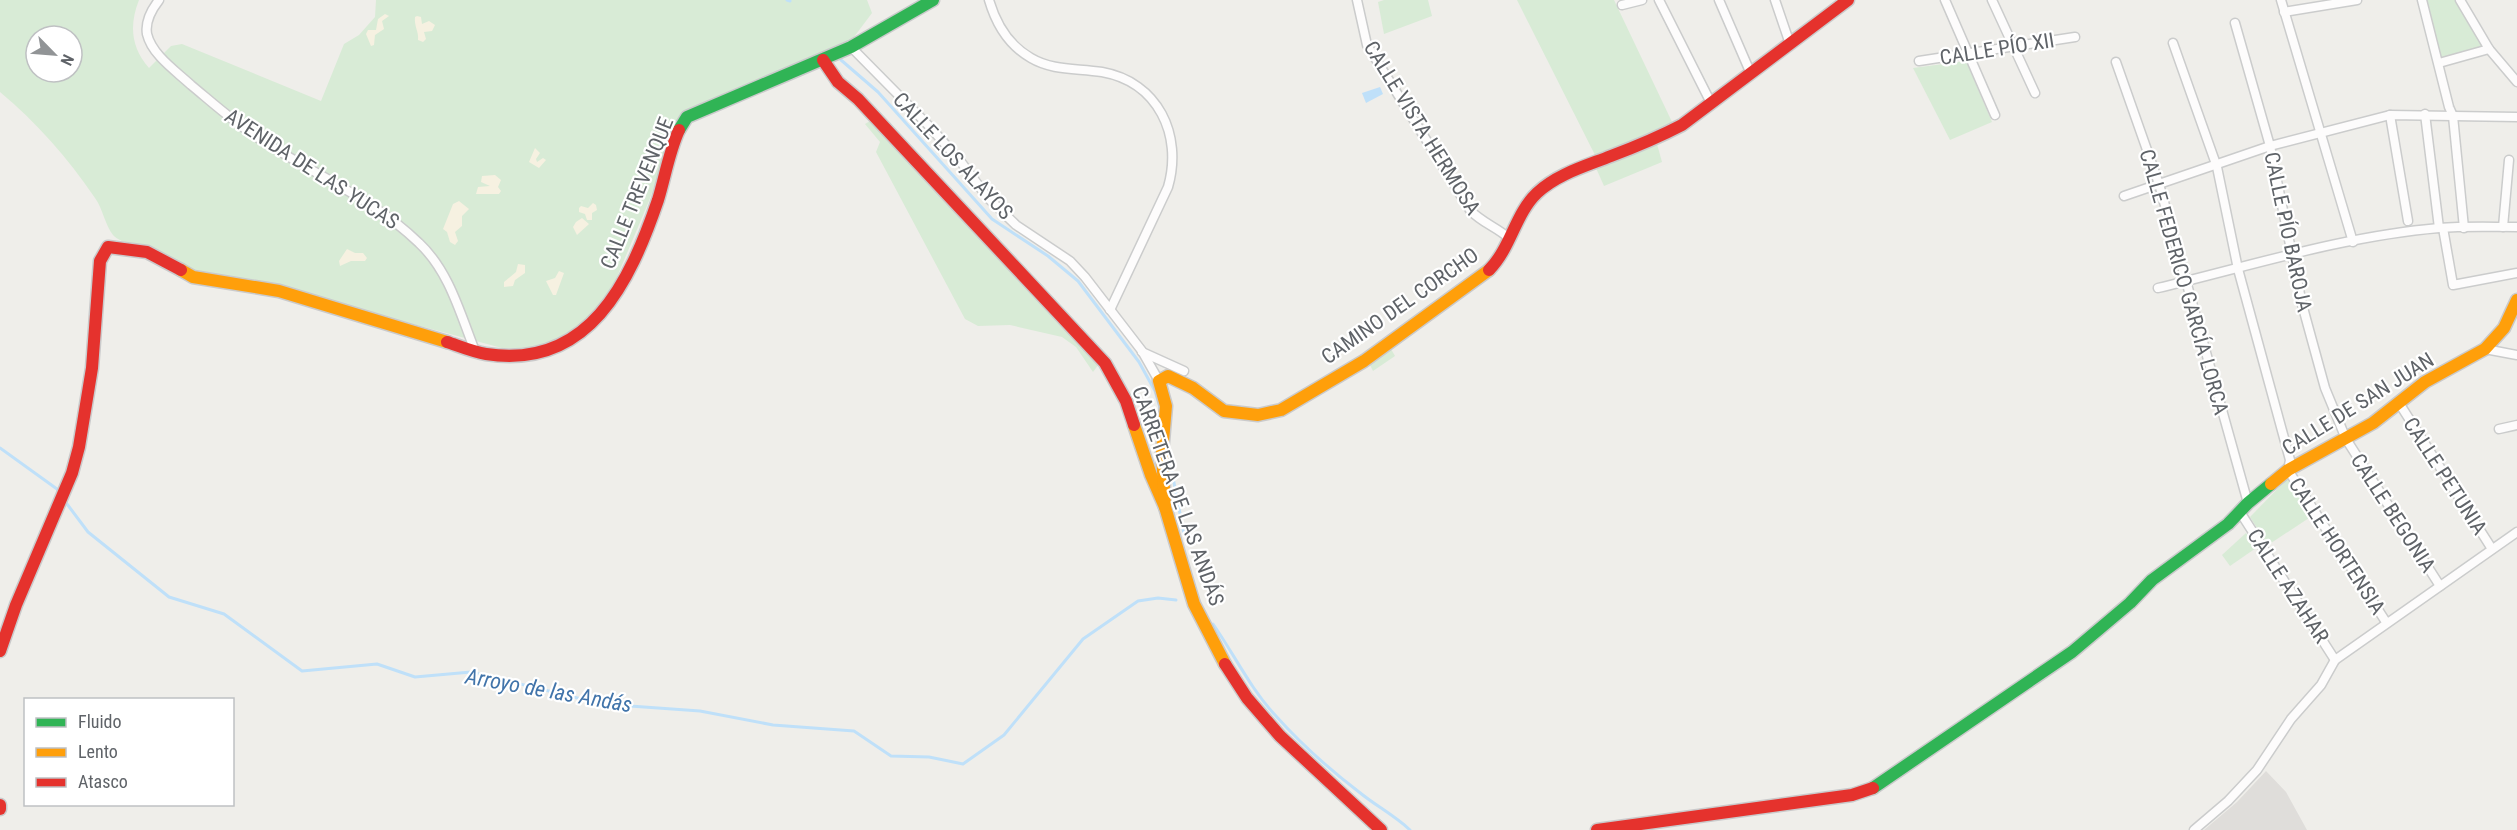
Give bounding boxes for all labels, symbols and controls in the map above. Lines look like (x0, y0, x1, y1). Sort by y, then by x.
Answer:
north arrow (24, 24, 84, 84)
street label: CALLE PÍO XII (1938, 28, 2056, 70)
street label: CALLE VISTA HERMOSA (1359, 37, 1485, 219)
text: N (56, 52, 78, 69)
street label: CALLE LOS ALAYOS (888, 88, 1018, 224)
street label: AVENIDA DE LAS YUCAS (221, 104, 403, 234)
street label: CALLE TREVENQUE (596, 114, 678, 272)
street label: CALLE FEDERICO GARCÍA LORCA (2135, 147, 2233, 417)
street label: CALLE PÍO BAROJA (2259, 150, 2317, 314)
street label: CAMINO DEL CORCHO (1317, 243, 1483, 369)
street label: CALLE DE SAN JUAN (2278, 348, 2438, 460)
street label: CARRETERA DE LAS ANDÁS (1127, 383, 1229, 609)
street label: CALLE PETUNIA (2398, 413, 2492, 539)
street label: CALLE BEGONIA (2346, 449, 2440, 577)
street label: CALLE HORTENSIA (2284, 473, 2390, 619)
street label: CALLE AZAHAR (2242, 525, 2334, 647)
water label: Arroyo de las Andás (463, 663, 634, 717)
legend (24, 698, 234, 806)
text: Fluido (78, 711, 122, 732)
text: Lento (78, 741, 118, 762)
text: Atasco (78, 771, 128, 792)

